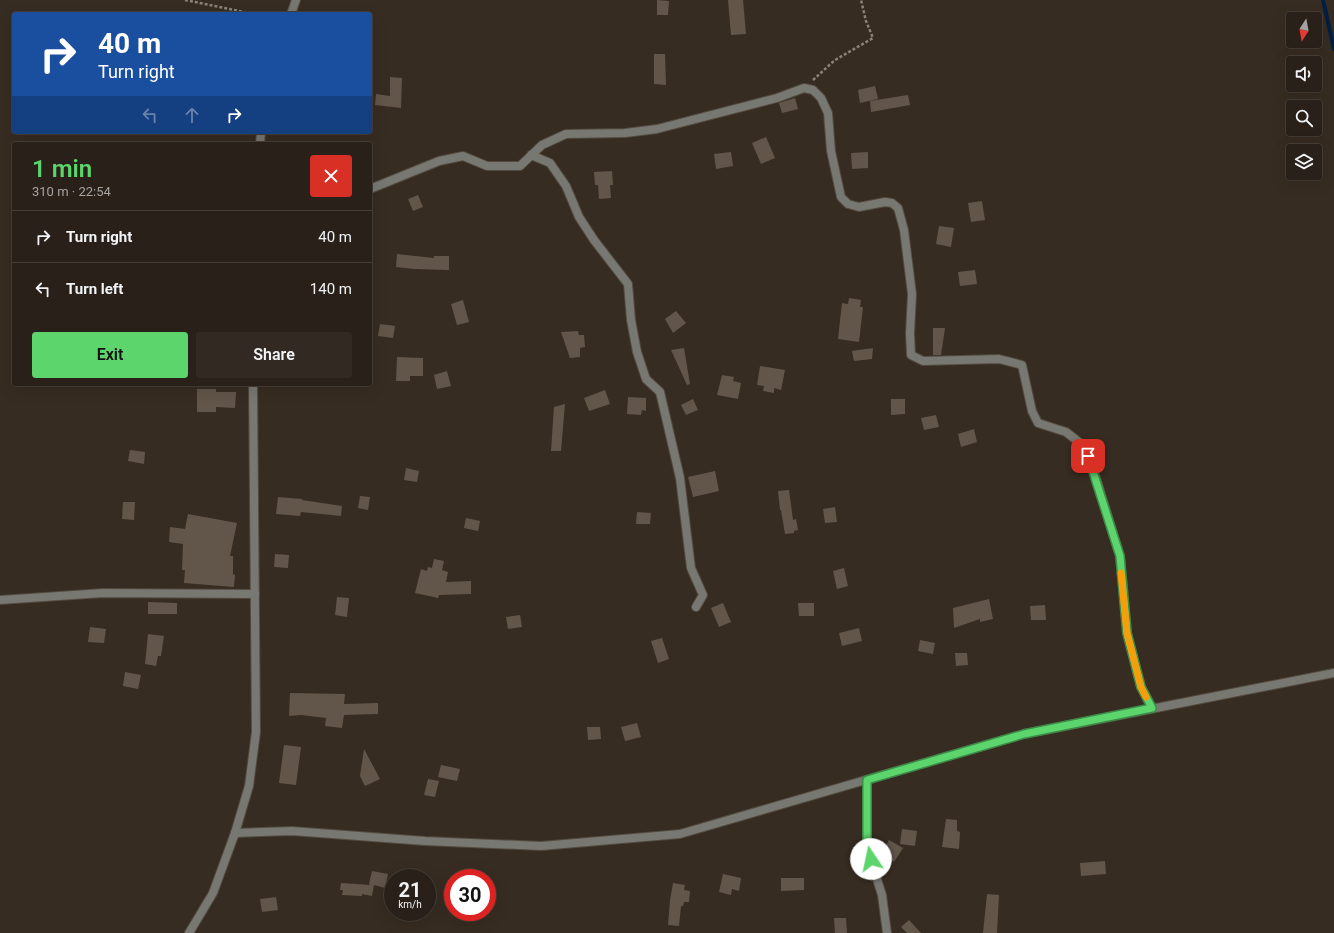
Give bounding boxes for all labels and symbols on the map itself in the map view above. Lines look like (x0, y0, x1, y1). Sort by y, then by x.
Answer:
north arrow (1286, 12, 1322, 48)
pin (1071, 439, 1105, 473)
position arrow (850, 838, 892, 880)
speed limit sign: 30 (444, 869, 496, 921)

